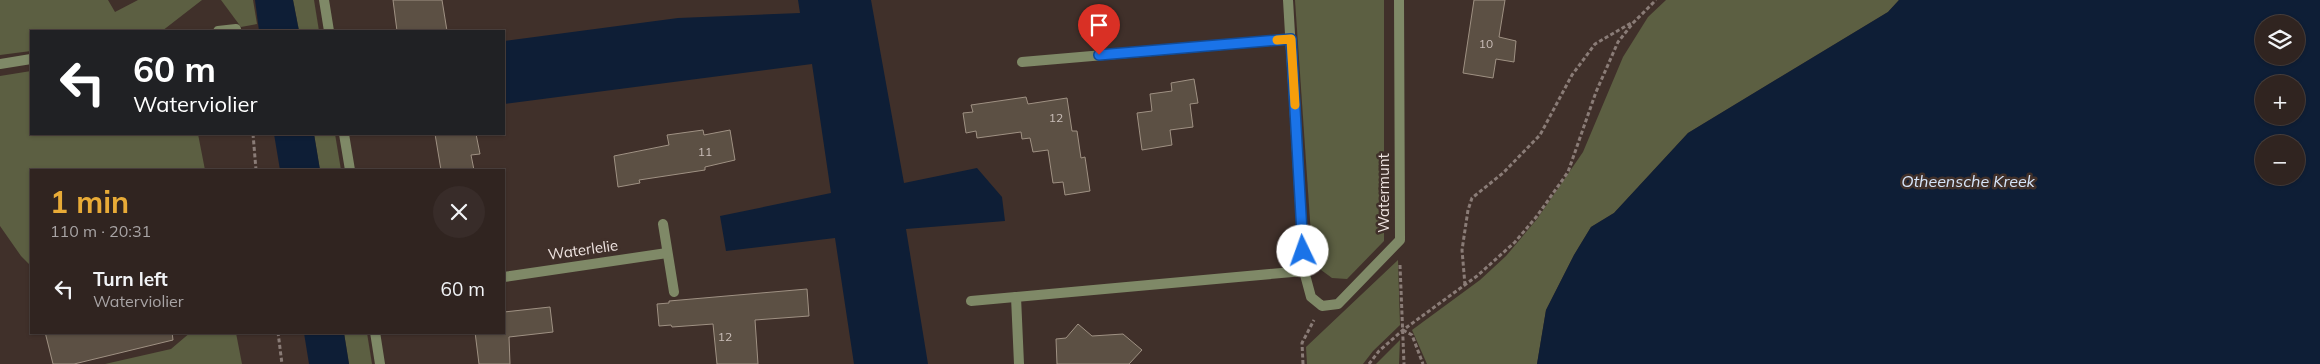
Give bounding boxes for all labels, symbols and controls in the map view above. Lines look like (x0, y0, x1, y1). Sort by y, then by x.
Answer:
pin (1078, 4, 1120, 55)
icon: arrive (1085, 11, 1113, 39)
map controls (2255, 15, 2305, 185)
button: layers (2255, 15, 2305, 65)
house number: 10 (1479, 36, 1493, 51)
text: 60 m (133, 47, 216, 91)
icon: left (50, 50, 115, 115)
button: + (2255, 75, 2305, 125)
text: Waterviolier (133, 90, 258, 118)
house number: 12 (1049, 110, 1063, 125)
button: − (2255, 135, 2305, 185)
house number: 11 (698, 144, 712, 159)
street label: Watermunt (1374, 153, 1393, 233)
water label: Otheensche Kreek (1901, 171, 2036, 191)
text: 1 min (50, 183, 129, 221)
button: close (433, 186, 485, 238)
text: 110 m · 20:31 (50, 221, 151, 241)
position arrow (1276, 224, 1328, 276)
street label: Waterlelie (547, 235, 619, 264)
text: Turn left (93, 267, 168, 291)
icon: left (50, 275, 78, 303)
text: 60 m (441, 277, 485, 301)
text: Waterviolier (93, 291, 184, 311)
house number: 12 (718, 329, 732, 344)

